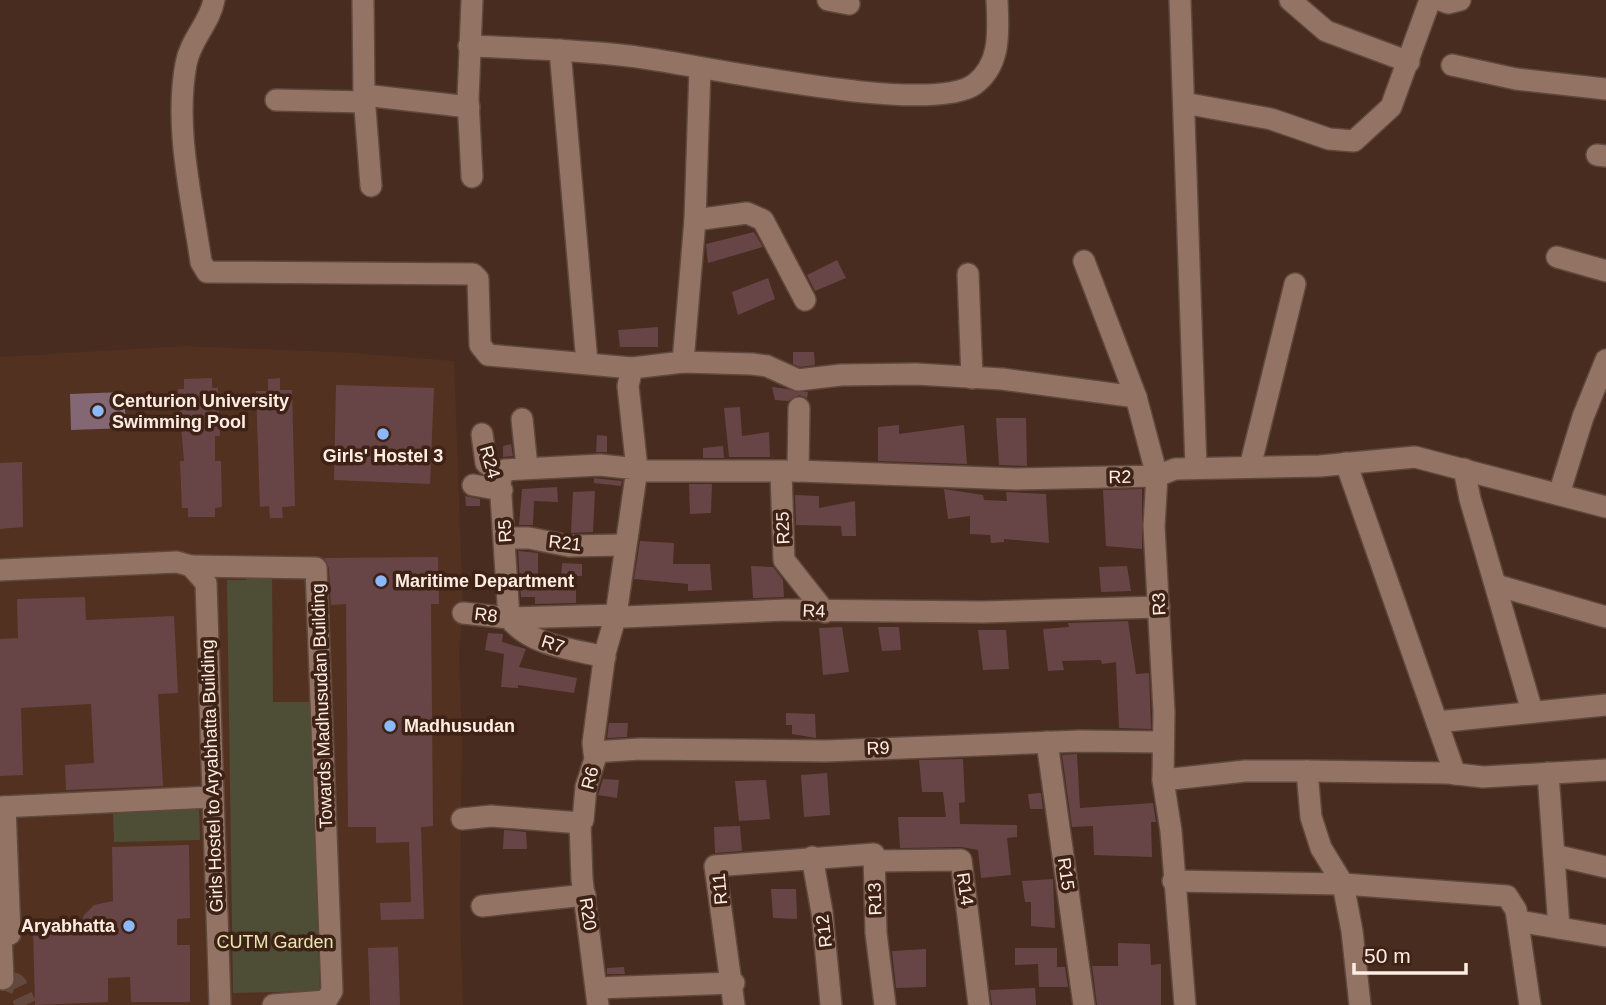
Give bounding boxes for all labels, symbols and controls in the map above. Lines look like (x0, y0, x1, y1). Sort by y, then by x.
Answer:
place label: Centurion University Swimming Pool (112, 391, 289, 432)
marker: Centurion University Swimming Pool (90, 403, 106, 419)
marker: Girls' Hostel 3 (375, 426, 391, 442)
street label: R24 (476, 443, 504, 481)
place label: Girls' Hostel 3 (323, 446, 443, 466)
street label: R2 (1108, 467, 1132, 487)
street label: R25 (772, 511, 794, 545)
street label: R5 (494, 519, 516, 543)
street label: R21 (548, 531, 582, 555)
place label: Maritime Department (395, 571, 574, 591)
marker: Maritime Department (373, 573, 389, 589)
street label: Towards Madhusudan Building (308, 583, 336, 829)
street label: R3 (1148, 592, 1170, 616)
street label: R4 (802, 601, 826, 621)
street label: R8 (473, 604, 499, 626)
street label: R7 (539, 631, 567, 657)
street label: Girls Hostel to Aryabhatta Building (197, 639, 227, 913)
place label: Madhusudan (404, 716, 515, 736)
marker: Madhusudan (382, 718, 398, 734)
street label: R9 (866, 738, 890, 758)
street label: R6 (578, 764, 602, 792)
street label: R15 (1054, 856, 1078, 892)
street label: R14 (953, 871, 977, 907)
street label: R11 (709, 872, 731, 906)
street label: R13 (864, 882, 886, 916)
street label: R20 (576, 896, 600, 932)
street label: R12 (812, 913, 836, 949)
place label: Aryabhatta (21, 916, 116, 936)
marker: Aryabhatta (121, 918, 137, 934)
park label: CUTM Garden (216, 932, 334, 952)
scale bar (1354, 932, 1466, 976)
text: 50 m (1364, 944, 1411, 967)

